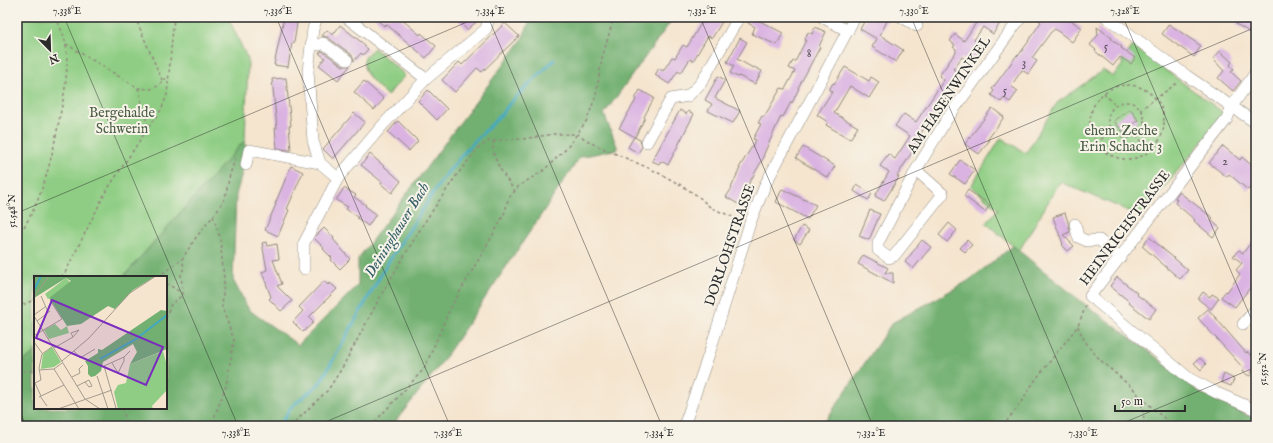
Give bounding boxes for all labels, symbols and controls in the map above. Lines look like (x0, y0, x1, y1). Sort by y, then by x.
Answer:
text: 7.338°E (53, 5, 81, 18)
text: 7.336°E (264, 5, 292, 18)
text: 7.334°E (475, 5, 505, 18)
text: 7.332°E (687, 5, 717, 18)
text: 7.330°E (899, 5, 929, 18)
text: 7.328°E (1110, 5, 1140, 18)
north arrow (30, 30, 70, 70)
street label: AM HASENWINKEL (903, 33, 995, 158)
house number: 5 (1104, 39, 1109, 54)
house number: 8 (807, 46, 812, 61)
text: N (46, 50, 62, 67)
house number: 3 (1022, 55, 1026, 70)
house number: 5 (1003, 83, 1008, 98)
park label: Bergehalde Schwerin (89, 104, 156, 138)
park label: ehem. Zeche Erin Schacht 3 (1080, 122, 1162, 156)
house number: 2 (1222, 154, 1228, 169)
street label: HEINRICHSTRASSE (1076, 167, 1174, 289)
water label: Deininghauser Bach (360, 179, 435, 281)
street label: DORLOHSTRASSE (701, 181, 759, 309)
text: 51.548°N (6, 194, 19, 228)
inset map (34, 276, 167, 409)
text: 51.552°N (1257, 352, 1270, 386)
scale bar (1115, 387, 1185, 413)
text: 50 m (1121, 394, 1143, 409)
text: 7.338°E (222, 427, 250, 440)
text: 7.336°E (434, 427, 462, 440)
text: 7.334°E (644, 427, 674, 440)
text: 7.332°E (856, 427, 886, 440)
text: 7.330°E (1068, 427, 1098, 440)

